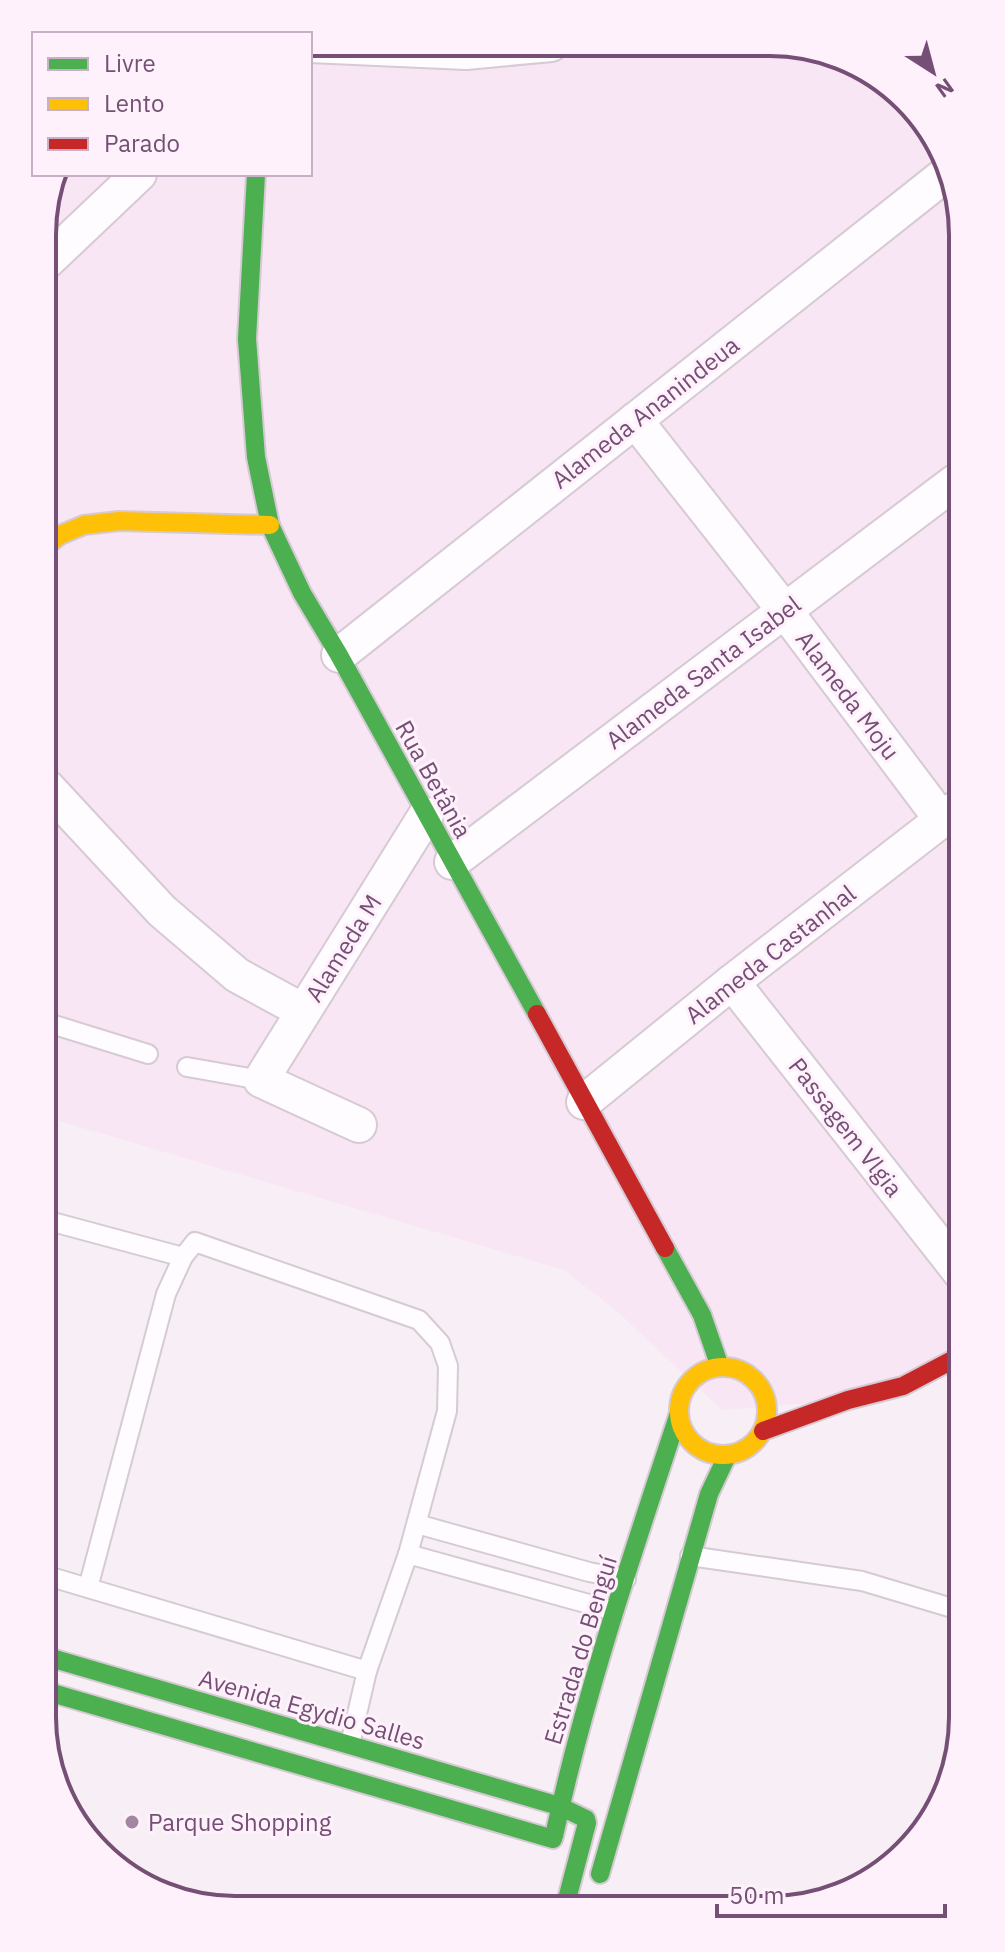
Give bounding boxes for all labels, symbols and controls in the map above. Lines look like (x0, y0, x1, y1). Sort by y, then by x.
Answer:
legend (32, 32, 312, 176)
north arrow (893, 32, 973, 112)
text: Livre (104, 47, 156, 79)
text: N (930, 72, 960, 105)
text: Lento (104, 87, 164, 119)
text: Parado (104, 127, 180, 159)
street label: Alameda Ananindeua (545, 329, 746, 495)
street label: Alameda Santa Isabel (599, 588, 807, 756)
street label: Alameda Moju (789, 624, 907, 766)
street label: Rua Betânia (388, 714, 480, 844)
street label: Alameda Castanhal (678, 877, 862, 1031)
street label: Alameda M (297, 888, 389, 1008)
street label: Passagem Vlgia (782, 1051, 910, 1203)
street label: Estrada do Benguí (536, 1552, 624, 1748)
street label: Avenida Egydio Salles (195, 1661, 429, 1757)
place label: Parque Shopping (148, 1806, 332, 1838)
marker: Parque Shopping (123, 1813, 141, 1831)
scale bar (717, 1868, 945, 1918)
text: 50 m (729, 1879, 784, 1911)

